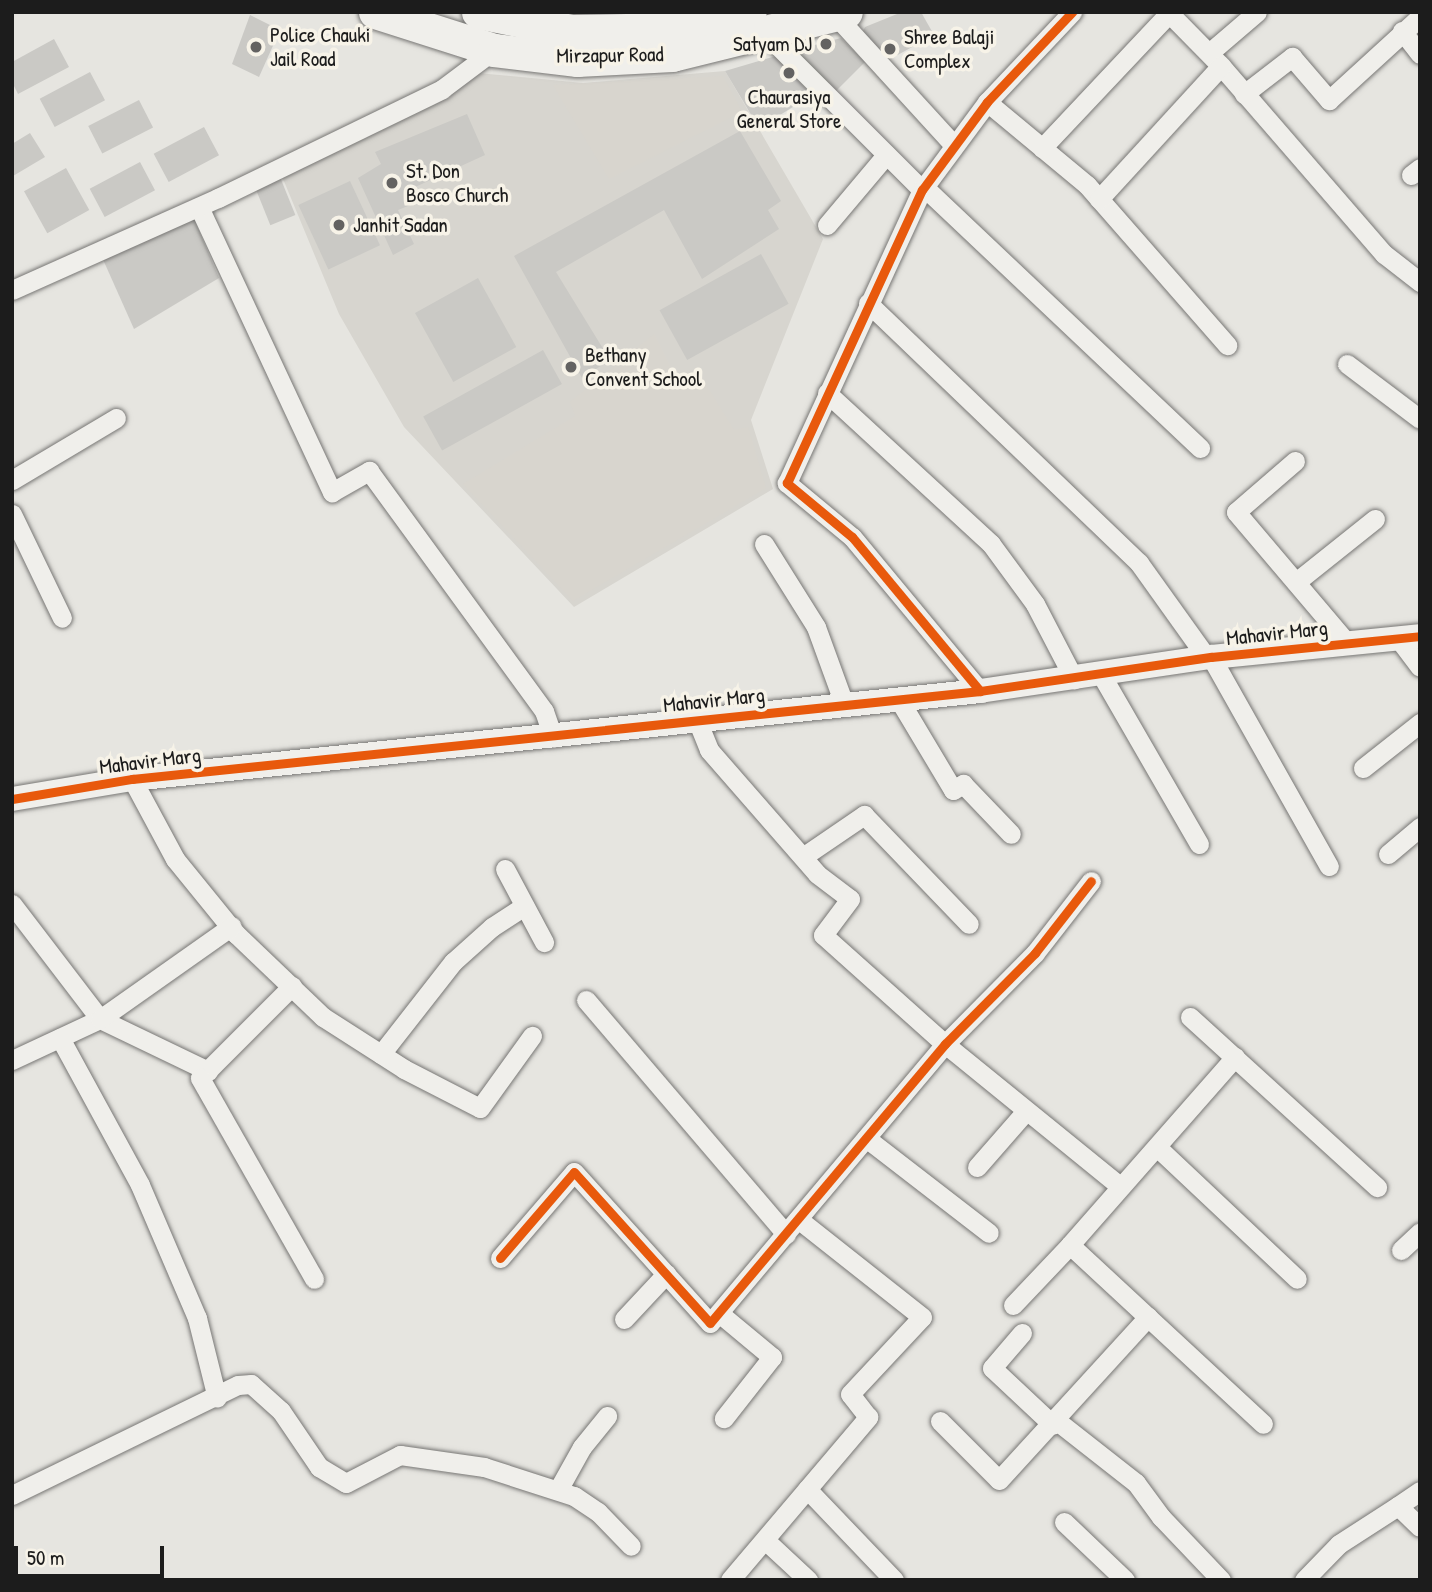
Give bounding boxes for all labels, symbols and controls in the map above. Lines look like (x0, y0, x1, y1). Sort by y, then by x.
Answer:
place label: Police Chauki Jail Road (270, 22, 371, 72)
place label: Shree Balaji Complex (904, 24, 994, 74)
place label: Satyam DJ (733, 31, 812, 57)
marker: Satyam DJ (818, 36, 834, 52)
marker: Police Chauki Jail Road (248, 39, 264, 55)
street label: Mirzapur Road (556, 41, 664, 69)
marker: Shree Balaji Complex (882, 41, 898, 57)
marker: Chaurasiya General Store (781, 65, 797, 81)
place label: Chaurasiya General Store (737, 84, 841, 134)
place label: St. Don Bosco Church (406, 158, 508, 208)
marker: St. Don Bosco Church (384, 175, 400, 191)
place label: Janhit Sadan (353, 212, 448, 238)
marker: Janhit Sadan (331, 217, 347, 233)
place label: Bethany Convent School (585, 342, 702, 392)
marker: Bethany Convent School (563, 359, 579, 375)
street label: Mahavir Marg (1225, 615, 1329, 651)
street label: Mahavir Marg (662, 682, 766, 718)
street label: Mahavir Marg (98, 742, 202, 780)
scale bar (18, 1532, 168, 1576)
text: 50 m (27, 1543, 64, 1572)

